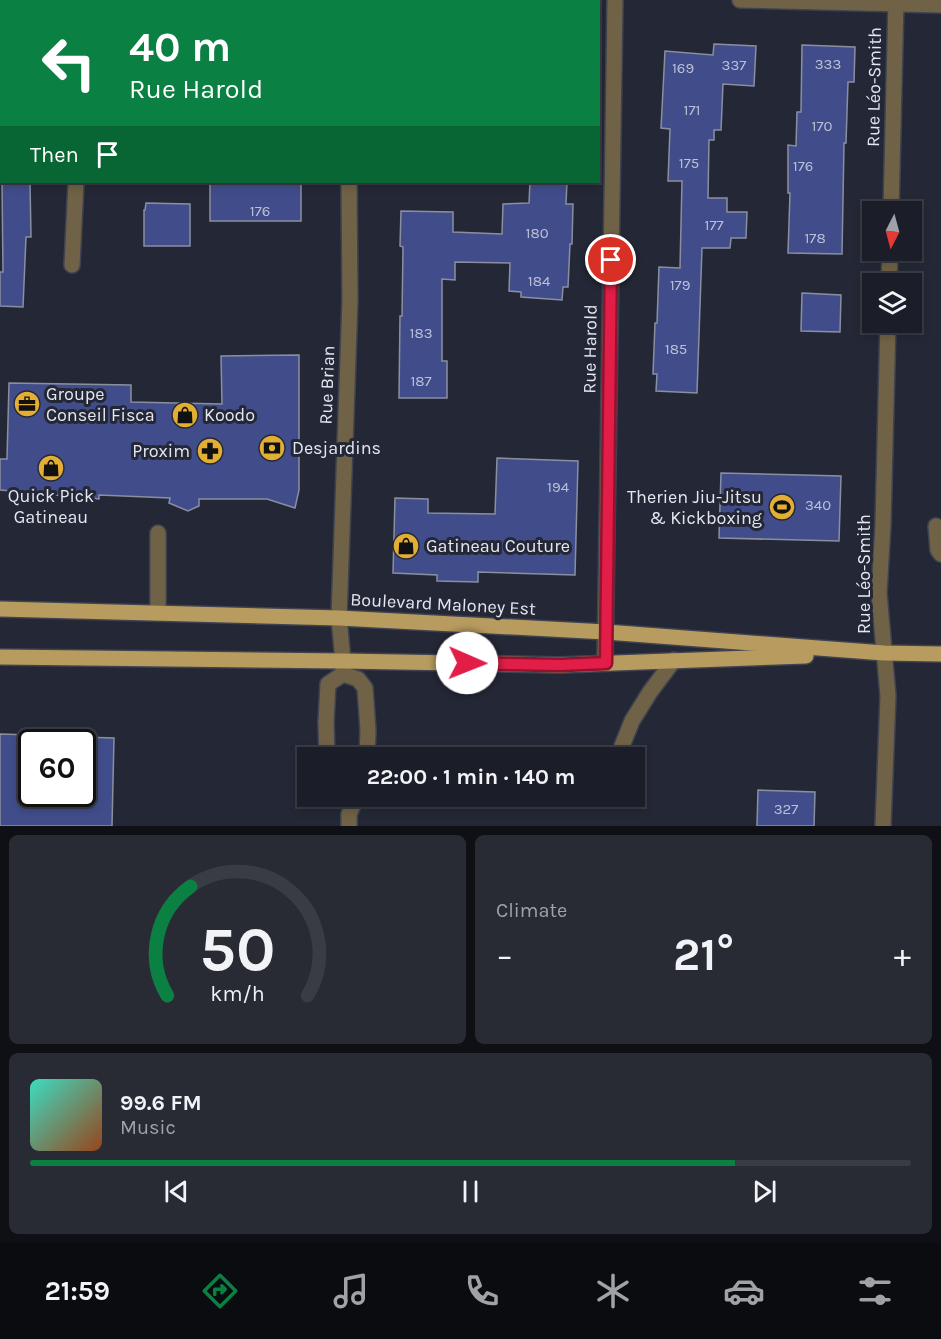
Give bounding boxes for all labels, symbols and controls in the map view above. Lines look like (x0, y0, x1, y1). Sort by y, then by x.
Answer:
text: 40 m (129, 22, 231, 72)
icon: left (30, 24, 108, 102)
street label: Rue Léo-Smith (862, 27, 886, 147)
house number: 333 (815, 55, 841, 73)
house number: 337 (722, 56, 746, 74)
house number: 169 (672, 59, 694, 77)
text: Rue Harold (129, 73, 263, 105)
house number: 171 (684, 101, 700, 119)
house number: 170 (812, 117, 833, 135)
icon: arrive (91, 138, 124, 171)
text: Then (30, 142, 79, 168)
house number: 175 (679, 154, 699, 172)
house number: 176 (793, 157, 813, 175)
north arrow (862, 201, 922, 261)
map controls (862, 201, 922, 333)
house number: 176 (250, 202, 270, 220)
house number: 177 (704, 216, 724, 234)
house number: 180 (525, 224, 549, 242)
house number: 178 (804, 229, 826, 247)
pin (585, 234, 636, 285)
icon: arrive (594, 243, 627, 276)
house number: 184 (528, 272, 551, 290)
button: layers (862, 273, 922, 333)
house number: 179 (670, 276, 690, 294)
street label: Rue Harold (578, 304, 602, 394)
house number: 183 (409, 324, 433, 342)
house number: 185 (665, 340, 687, 358)
street label: Rue Brian (315, 345, 339, 425)
house number: 187 (410, 372, 432, 390)
place label: Groupe Conseil Fisca (46, 383, 155, 426)
office icon: Groupe Conseil Fisca (12, 389, 42, 419)
shop icon: Koodo (170, 400, 200, 430)
place label: Koodo (204, 404, 255, 426)
bank icon: Desjardins (257, 433, 287, 463)
pharmacy icon: Proxim (195, 436, 225, 466)
place label: Desjardins (292, 437, 381, 459)
place label: Proxim (132, 440, 190, 462)
shop icon: Quick Pick Gatineau (36, 453, 66, 483)
house number: 194 (547, 478, 570, 496)
place label: Quick Pick Gatineau (8, 485, 94, 528)
place label: Therien Jiu-Jitsu & Kickboxing (627, 486, 762, 529)
sports icon: Therien Jiu-Jitsu & Kickboxing (767, 492, 797, 522)
house number: 340 (805, 496, 831, 514)
street label: Rue Léo-Smith (853, 514, 875, 634)
shop icon: Gatineau Couture (391, 531, 421, 561)
place label: Gatineau Couture (426, 535, 570, 557)
street label: Boulevard Maloney Est (350, 588, 537, 620)
position arrow (435, 631, 499, 695)
speed limit sign: 60 (18, 729, 96, 807)
text: 22:00 · 1 min · 140 m (367, 764, 575, 790)
house number: 327 (774, 800, 798, 818)
text: Climate (496, 899, 567, 922)
text: 50 (200, 913, 275, 986)
text: 21° (673, 929, 734, 981)
text: − (496, 936, 513, 974)
text: + (894, 936, 911, 974)
text: km/h (210, 982, 265, 1007)
text: 99.6 FM (120, 1090, 202, 1116)
text: Music (120, 1116, 176, 1139)
icon: previous (160, 1175, 193, 1208)
icon: pause (454, 1175, 487, 1208)
icon: next (748, 1175, 781, 1208)
icon: directions (199, 1270, 241, 1312)
icon: music (330, 1270, 372, 1312)
icon: phone (461, 1270, 503, 1312)
icon: climate (592, 1270, 634, 1312)
icon: car (723, 1270, 765, 1312)
icon: filters (854, 1270, 896, 1312)
text: 21:59 (45, 1275, 110, 1307)

